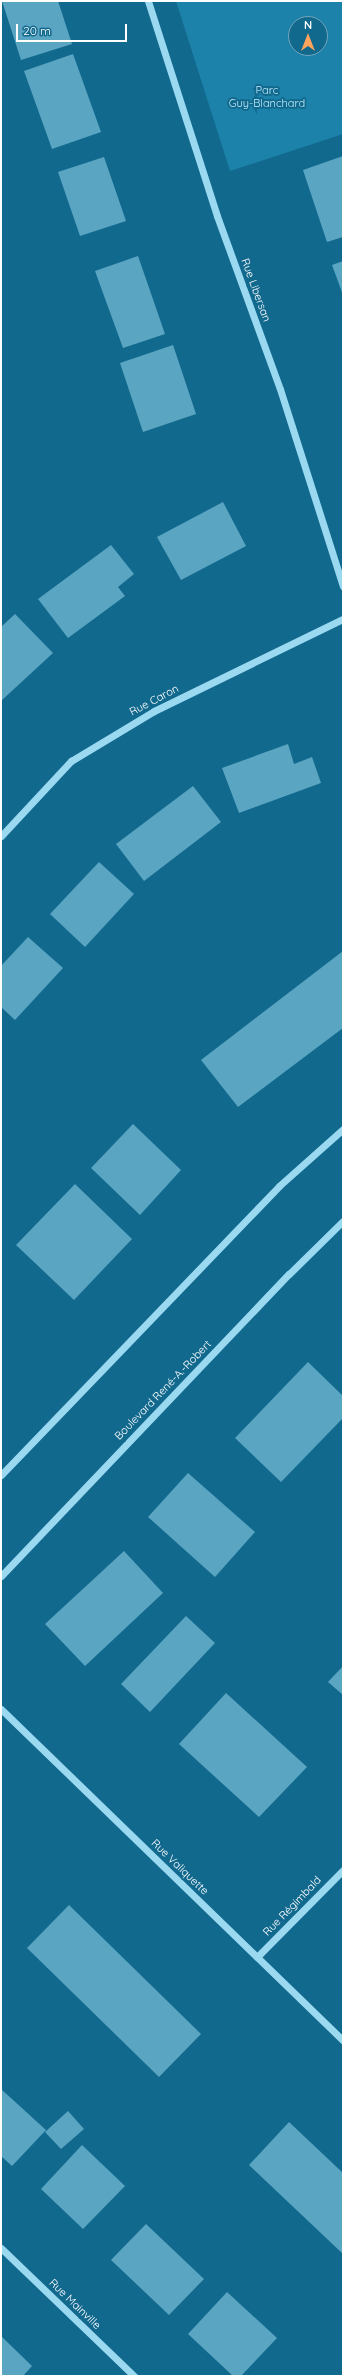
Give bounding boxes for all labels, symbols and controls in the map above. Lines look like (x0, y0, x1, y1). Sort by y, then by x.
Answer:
scale bar (18, 16, 129, 42)
north arrow (288, 16, 328, 56)
text: N (304, 18, 312, 32)
text: 20 m (23, 23, 51, 38)
park label: Parc Guy-Blanchard (229, 84, 305, 110)
street label: Rue Libersan (238, 257, 274, 323)
street label: Rue Caron (127, 682, 181, 718)
street label: Boulevard René-A.-Robert (112, 1337, 214, 1443)
street label: Rue Valiquette (149, 1836, 211, 1898)
street label: Rue Régimbald (260, 1873, 324, 1939)
street label: Rue Mainville (46, 2276, 104, 2332)

